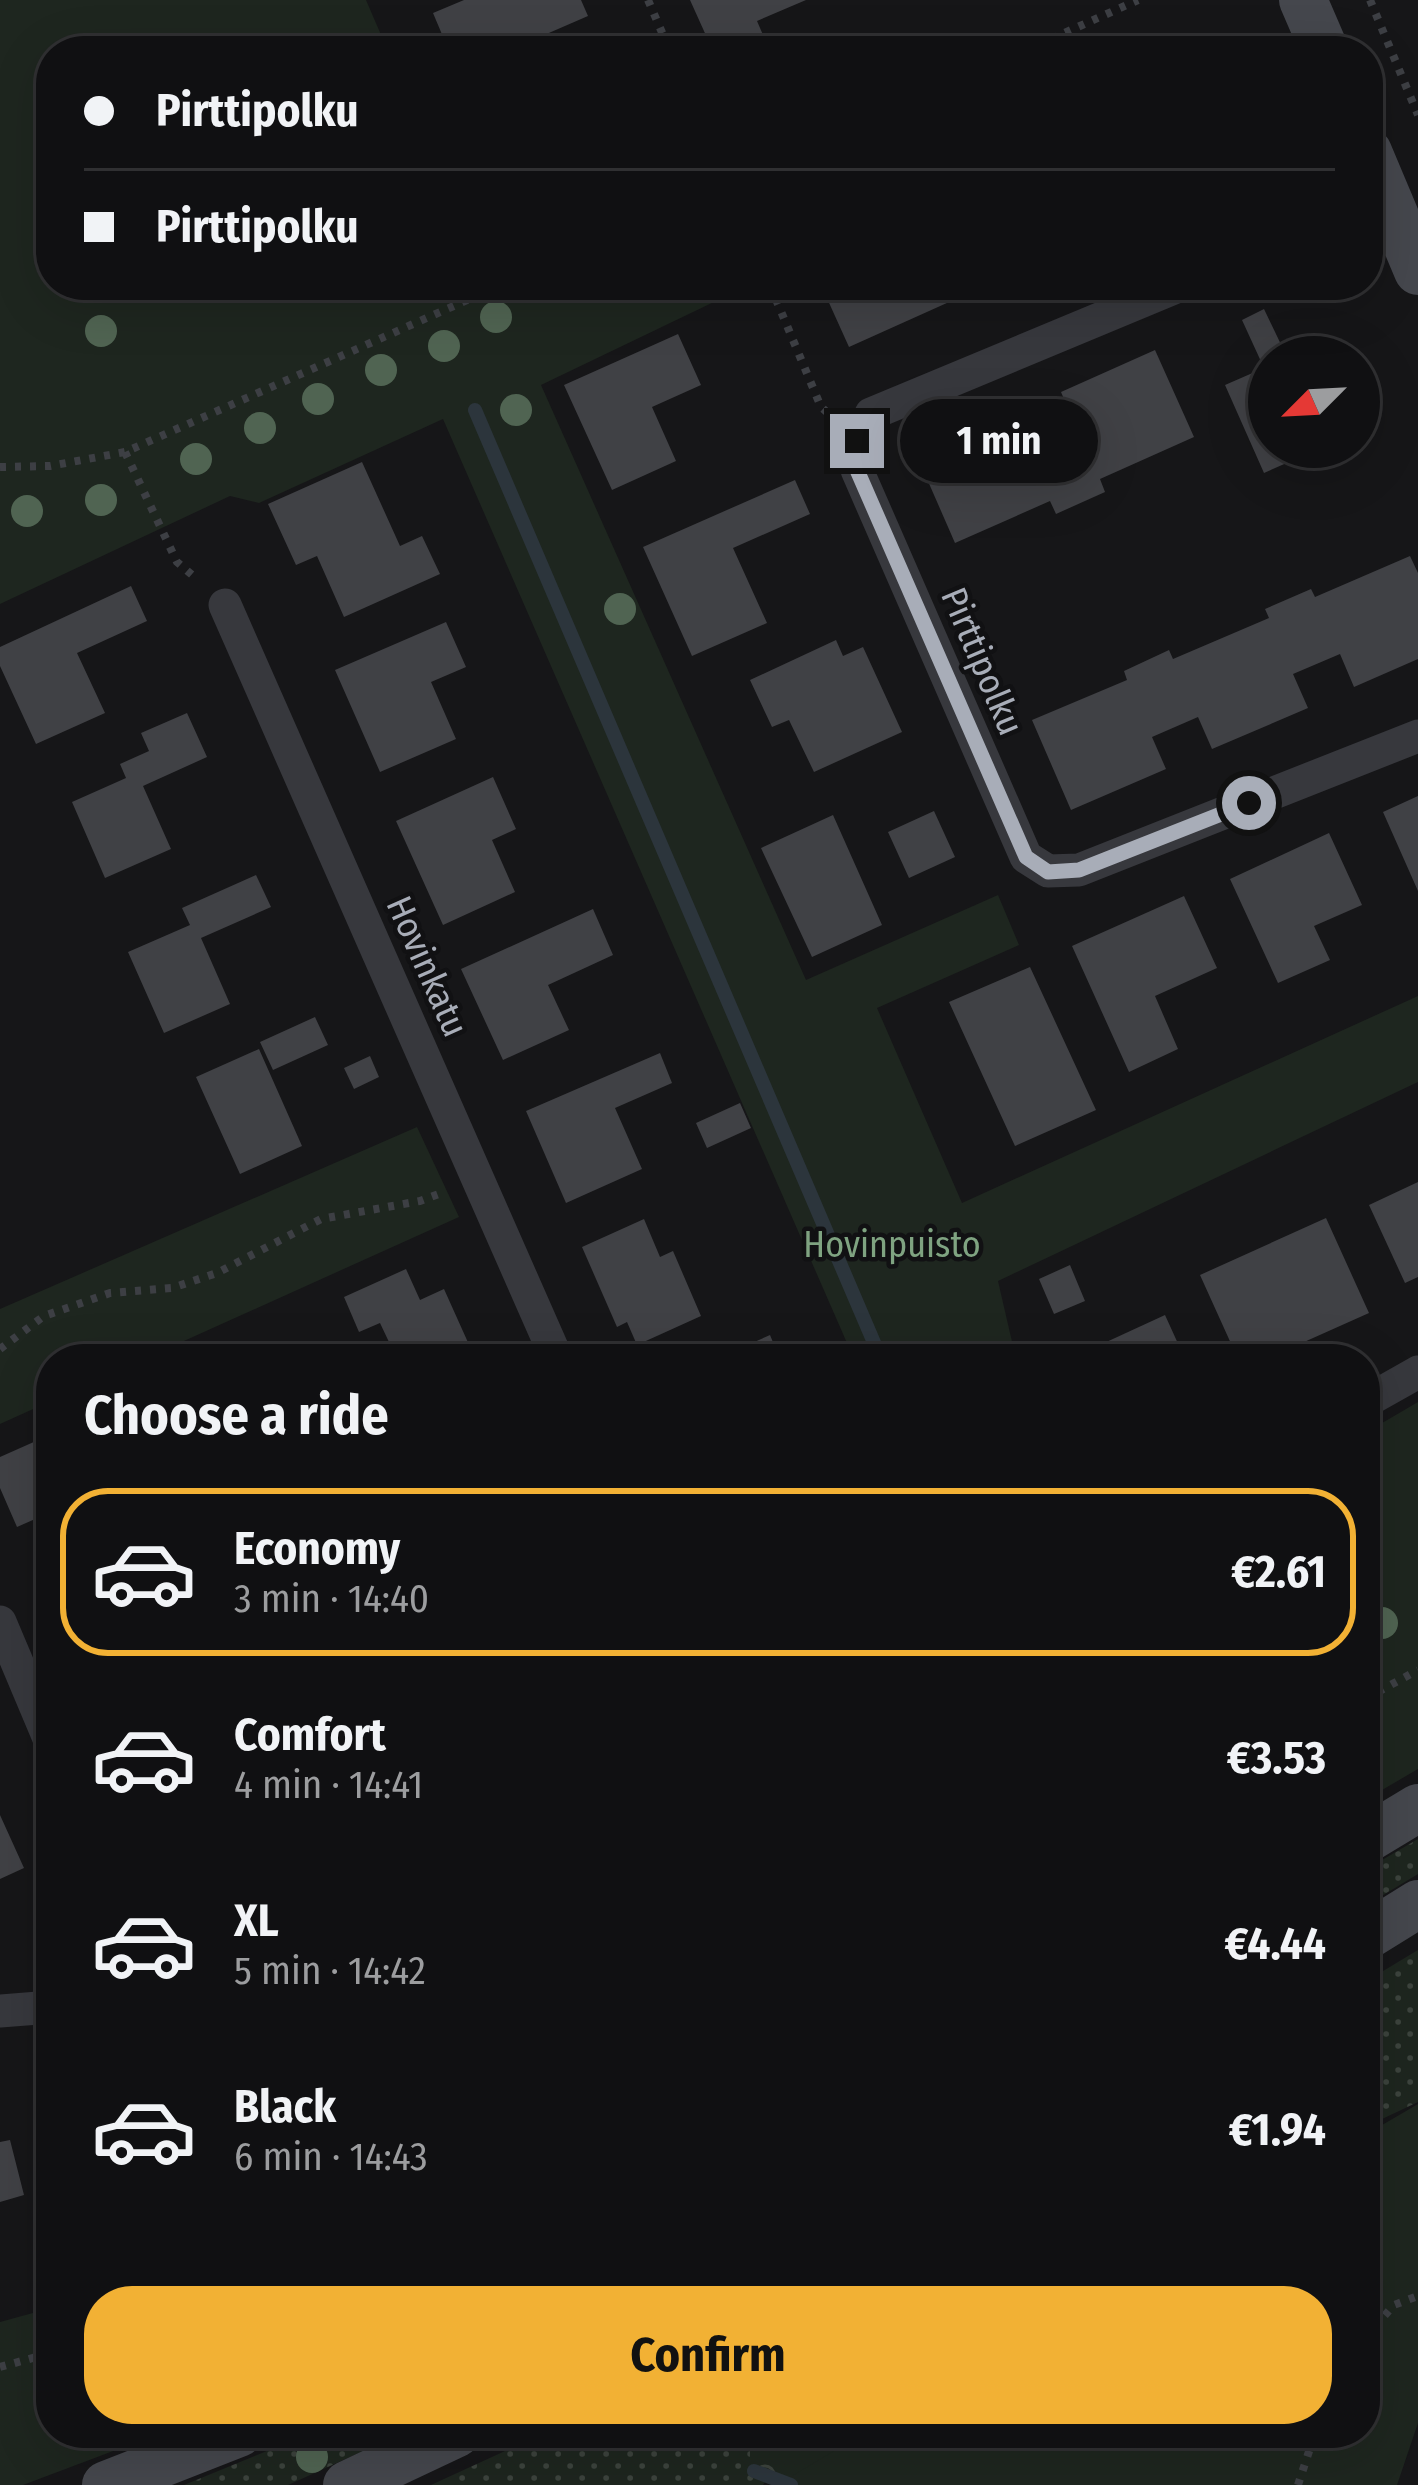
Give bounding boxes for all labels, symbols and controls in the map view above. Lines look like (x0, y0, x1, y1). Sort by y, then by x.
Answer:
text: Pirttipolku (156, 84, 359, 138)
text: Pirttipolku (156, 200, 359, 254)
north arrow (1248, 336, 1380, 468)
map controls (1248, 336, 1380, 468)
callout: 1 min (899, 399, 1097, 483)
route end (830, 414, 884, 468)
text: 1 min (957, 418, 1041, 464)
street label: Pirttipolku (931, 581, 1033, 742)
route start (1222, 776, 1276, 830)
street label: Hovinkatu (377, 889, 478, 1043)
park label: Hovinpuisto (803, 1223, 981, 1267)
text: Choose a ride (84, 1384, 389, 1448)
icon: car (90, 1518, 198, 1626)
text: Economy (234, 1522, 400, 1576)
text: €2.61 (1231, 1545, 1326, 1599)
text: 3 min · 14:40 (234, 1576, 429, 1622)
icon: car (90, 1704, 198, 1812)
text: Comfort (234, 1708, 386, 1762)
text: €3.53 (1227, 1731, 1326, 1785)
text: 4 min · 14:41 (234, 1762, 423, 1808)
icon: car (90, 1890, 198, 1998)
text: XL (234, 1894, 279, 1948)
text: €4.44 (1225, 1917, 1326, 1971)
text: 5 min · 14:42 (234, 1948, 426, 1994)
icon: car (90, 2076, 198, 2184)
text: Black (234, 2080, 336, 2134)
text: €1.94 (1229, 2103, 1326, 2157)
text: 6 min · 14:43 (234, 2134, 428, 2180)
button: Confirm (84, 2286, 1332, 2424)

